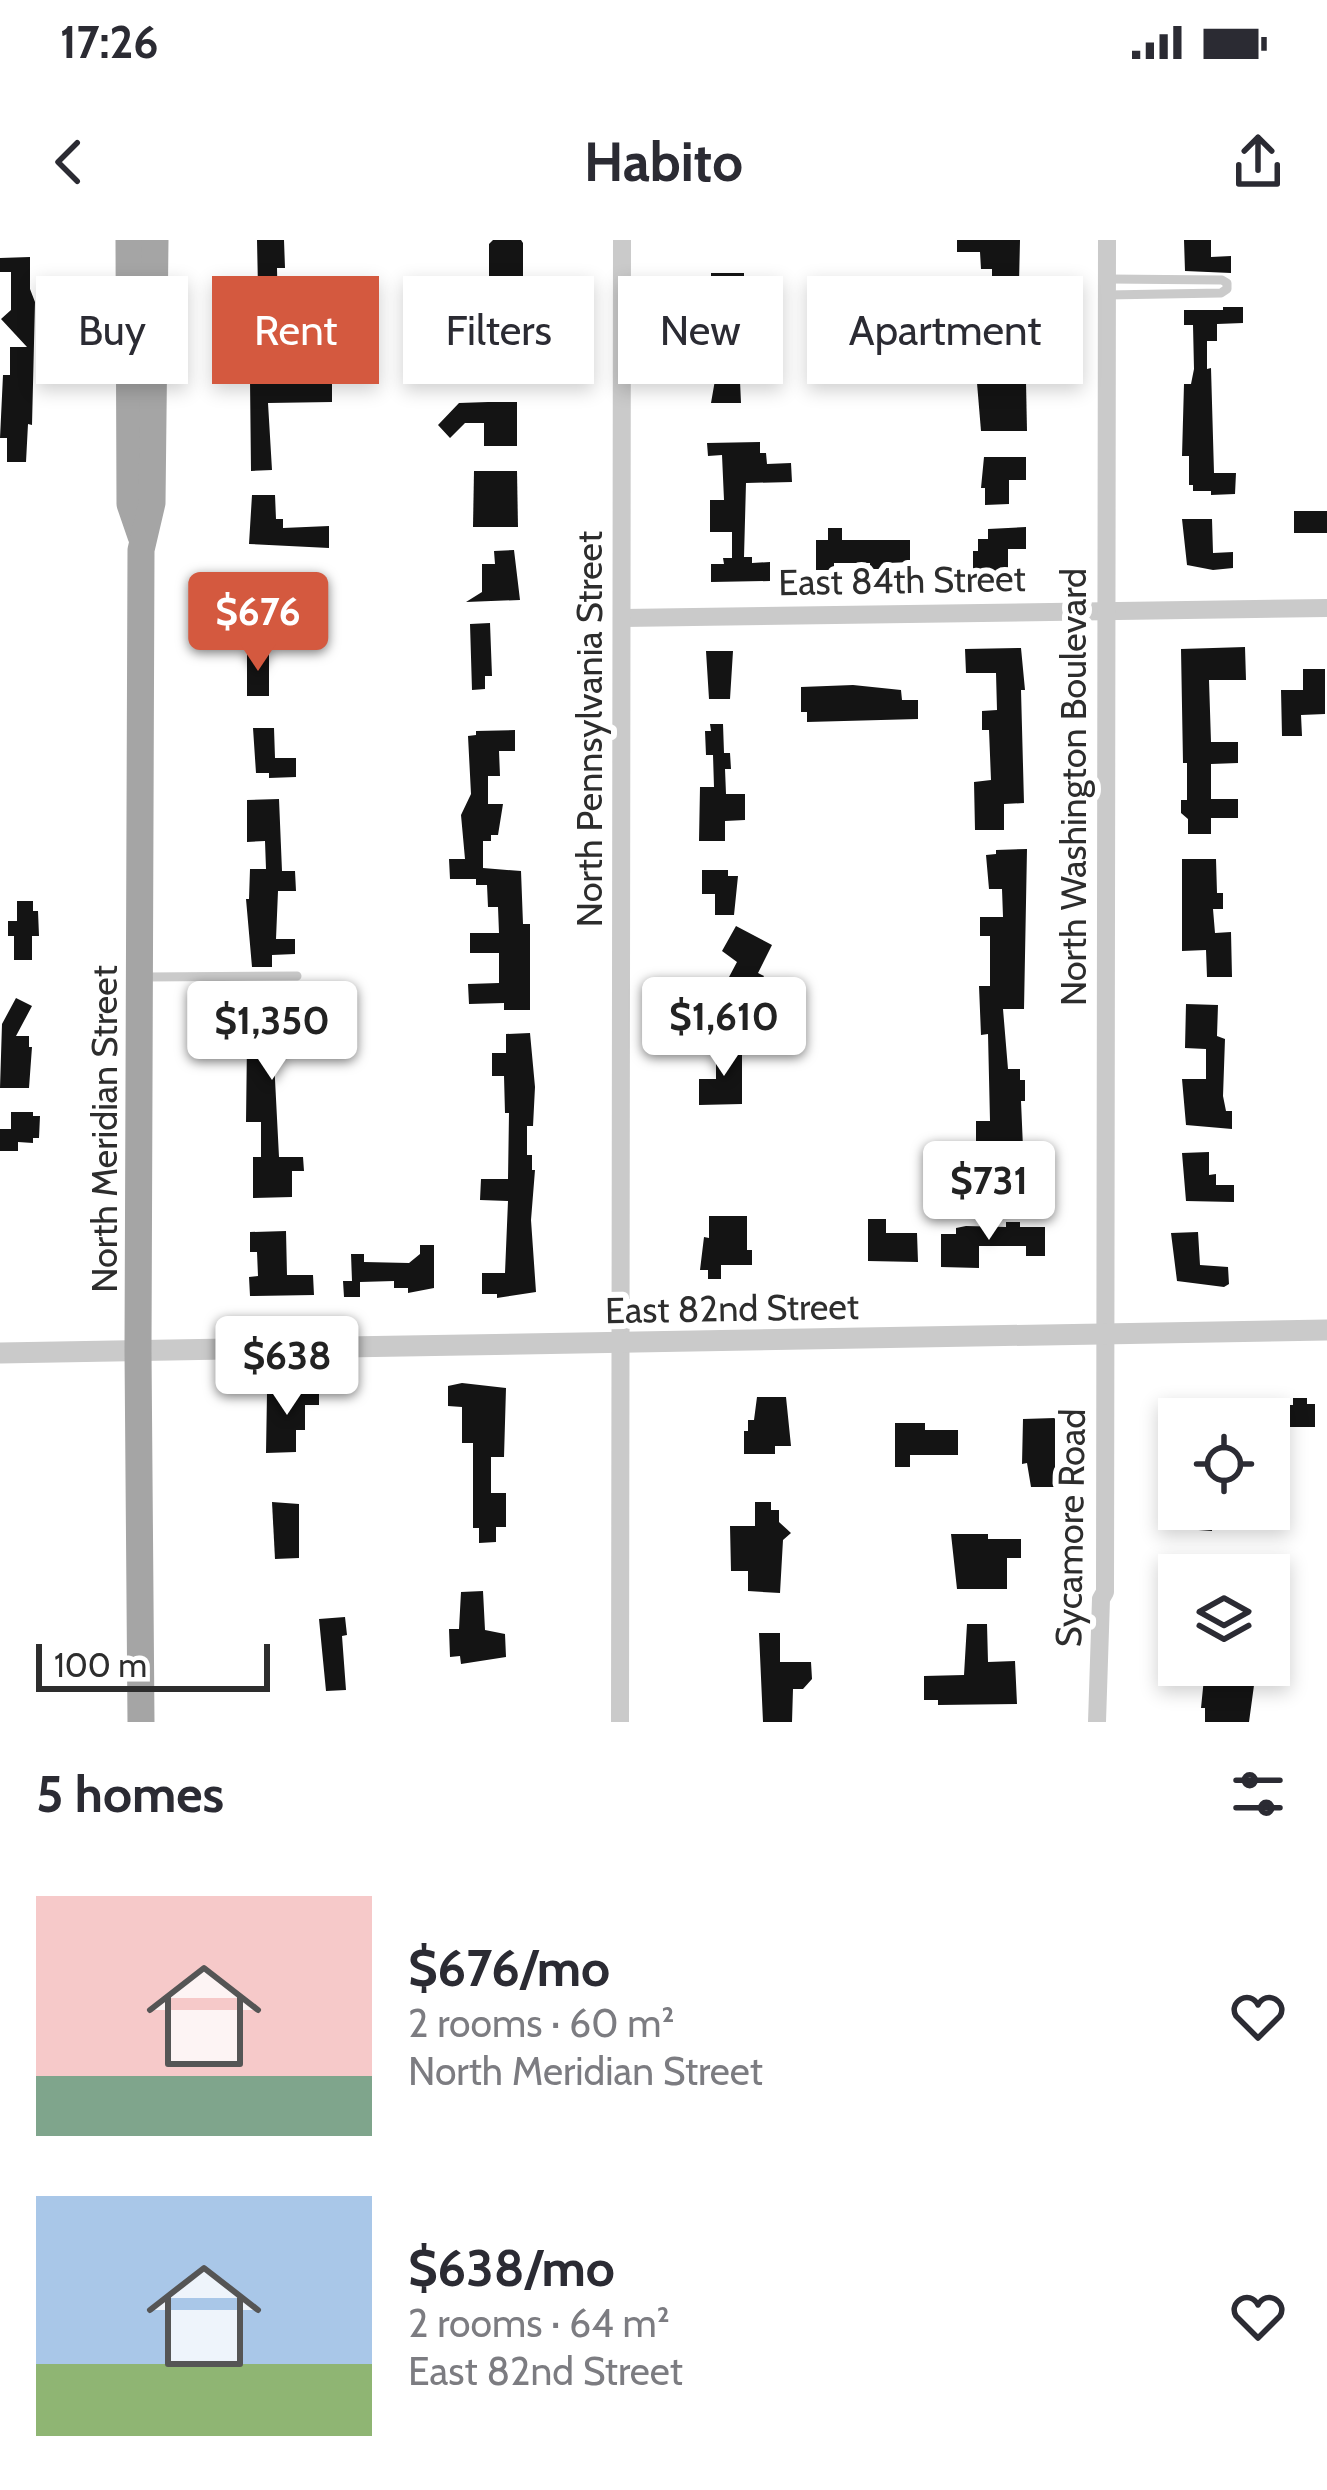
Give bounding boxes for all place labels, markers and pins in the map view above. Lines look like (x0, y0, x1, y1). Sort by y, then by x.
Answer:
pin: $676 (187, 572, 329, 674)
pin: $1,610 (626, 977, 822, 1079)
pin: $1,350 (174, 981, 370, 1083)
pin: $731 (918, 1141, 1060, 1243)
pin: $638 (216, 1316, 358, 1418)

